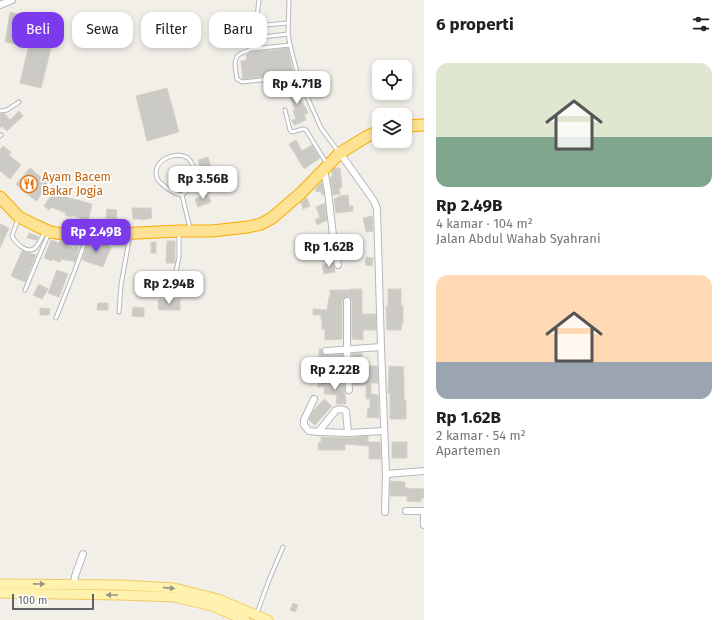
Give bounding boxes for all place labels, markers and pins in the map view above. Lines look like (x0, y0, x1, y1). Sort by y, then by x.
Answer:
pin: Rp 4.71B (256, 71, 338, 105)
pin: Rp 3.56B (162, 166, 244, 200)
place label: Ayam Bacem Bakar Jogja (42, 170, 111, 198)
restaurant icon: Ayam Bacem Bakar Jogja (19, 174, 39, 194)
pin: Rp 2.49B (55, 219, 137, 253)
pin: Rp 1.62B (288, 234, 370, 268)
pin: Rp 2.94B (128, 271, 210, 305)
pin: Rp 2.22B (294, 357, 376, 391)

